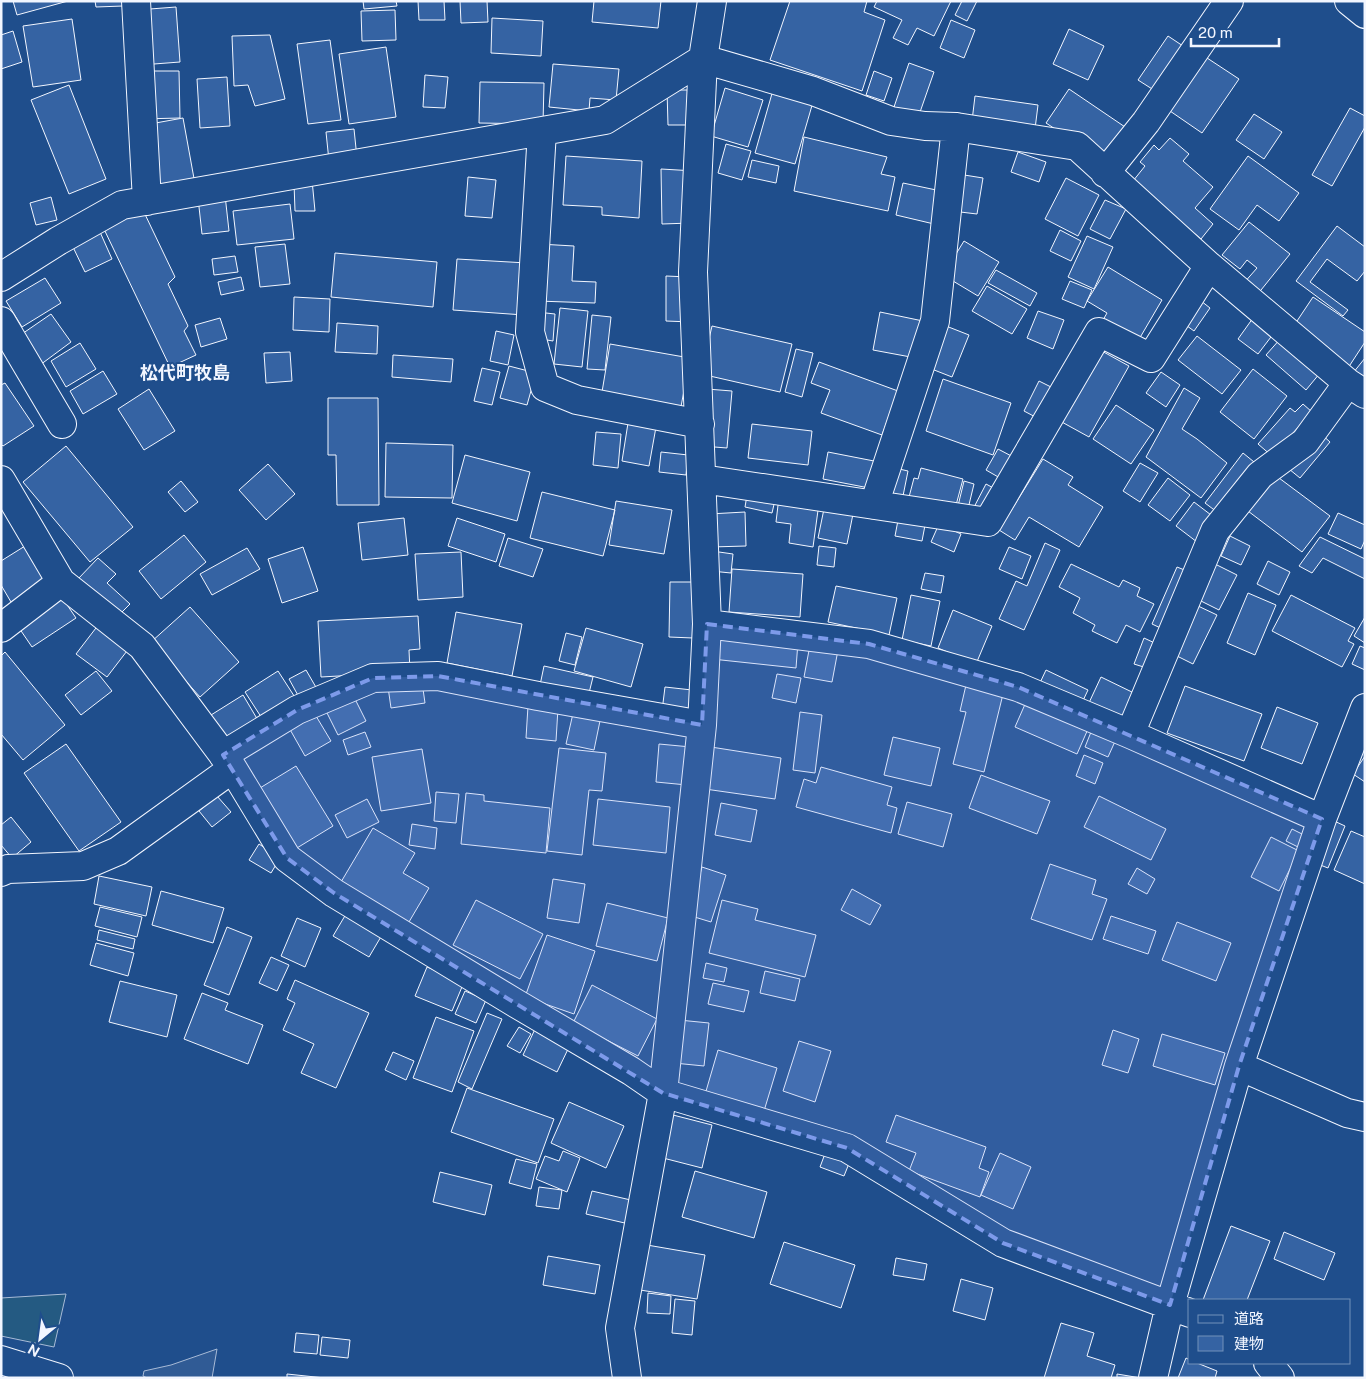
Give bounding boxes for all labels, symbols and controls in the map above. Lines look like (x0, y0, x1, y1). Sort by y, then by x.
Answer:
scale bar (1191, 15, 1278, 47)
text: 20 m (1198, 24, 1233, 41)
district label: 松代町牧島 (140, 362, 230, 383)
legend (1188, 1299, 1351, 1364)
text: 道路 (1234, 1310, 1264, 1327)
north arrow (15, 1314, 65, 1364)
text: 建物 (1234, 1335, 1264, 1352)
text: N (25, 1341, 42, 1360)

